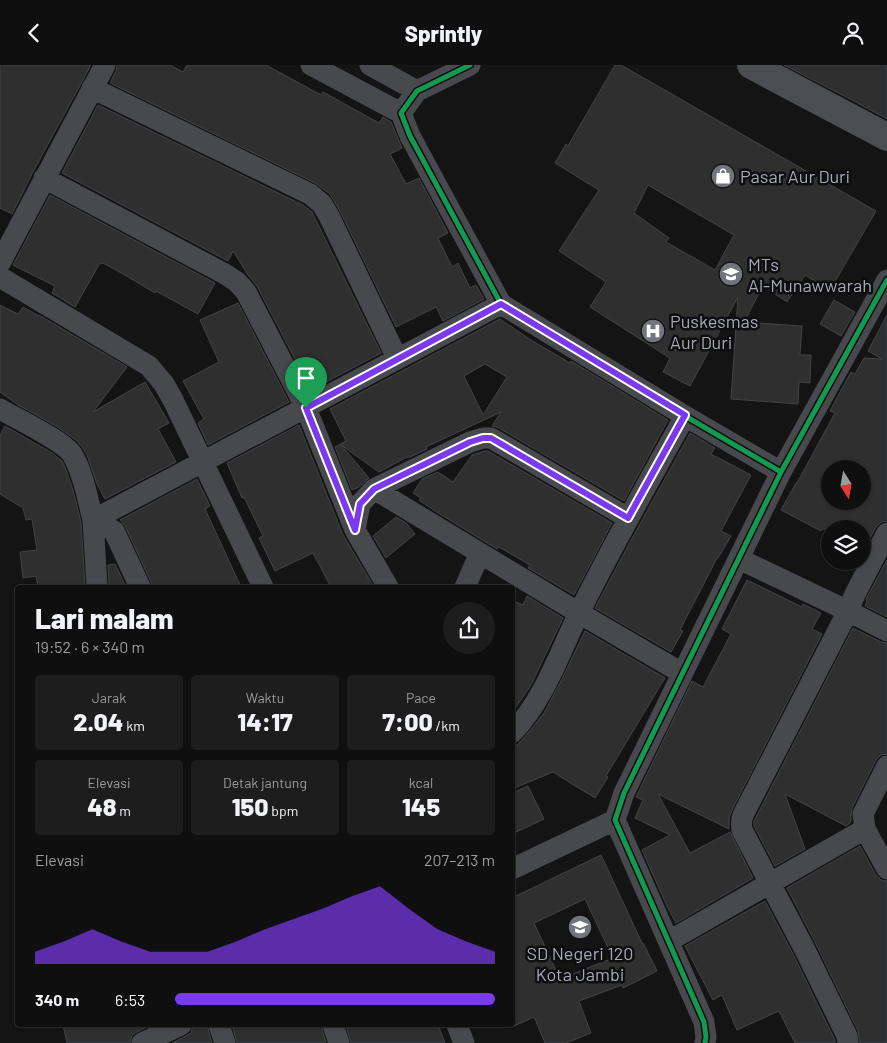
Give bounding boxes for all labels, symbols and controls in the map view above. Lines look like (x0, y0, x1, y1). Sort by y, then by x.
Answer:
icon: back (20, 19, 48, 47)
icon: person (839, 19, 867, 47)
text: Sprintly (405, 20, 482, 46)
shop icon: Pasar Aur Duri (710, 163, 736, 189)
place label: Pasar Aur Duri (740, 165, 850, 187)
place label: MTs Al-Munawwarah (748, 253, 872, 296)
school or university icon: MTs Al-Munawwarah (718, 261, 744, 287)
place label: Puskesmas Aur Duri (670, 310, 758, 353)
hospital icon: Puskesmas Aur Duri (640, 318, 666, 344)
pin (285, 357, 327, 408)
icon: arrive (292, 364, 320, 392)
north arrow (821, 460, 871, 510)
map controls (821, 460, 871, 570)
button: layers (821, 520, 871, 570)
text: Lari malam (35, 601, 174, 635)
button: share (443, 602, 495, 654)
text: 19:52 · 6 × 340 m (35, 637, 145, 656)
text: Jarak (92, 689, 126, 706)
text: Waktu (246, 689, 284, 706)
text: Pace (406, 689, 436, 706)
text: 2.04 (73, 706, 123, 736)
text: 14:17 (237, 706, 293, 736)
text: 7:00 (382, 706, 433, 736)
text: km (123, 717, 145, 734)
text: /km (433, 717, 460, 734)
text: Elevasi (88, 774, 130, 791)
text: Detak jantung (223, 774, 307, 791)
text: kcal (409, 774, 433, 791)
text: 48 (87, 791, 116, 821)
text: 150 (232, 791, 269, 821)
text: 145 (402, 791, 440, 821)
text: m (116, 802, 131, 819)
text: bpm (269, 802, 298, 819)
text: Elevasi (35, 850, 84, 869)
text: 207–213 m (424, 850, 495, 869)
school or university icon: SD Negeri 120 Kota Jambi (567, 914, 593, 940)
place label: SD Negeri 120 Kota Jambi (526, 942, 634, 985)
text: 340 m (35, 990, 79, 1009)
text: 6:53 (115, 990, 145, 1009)

